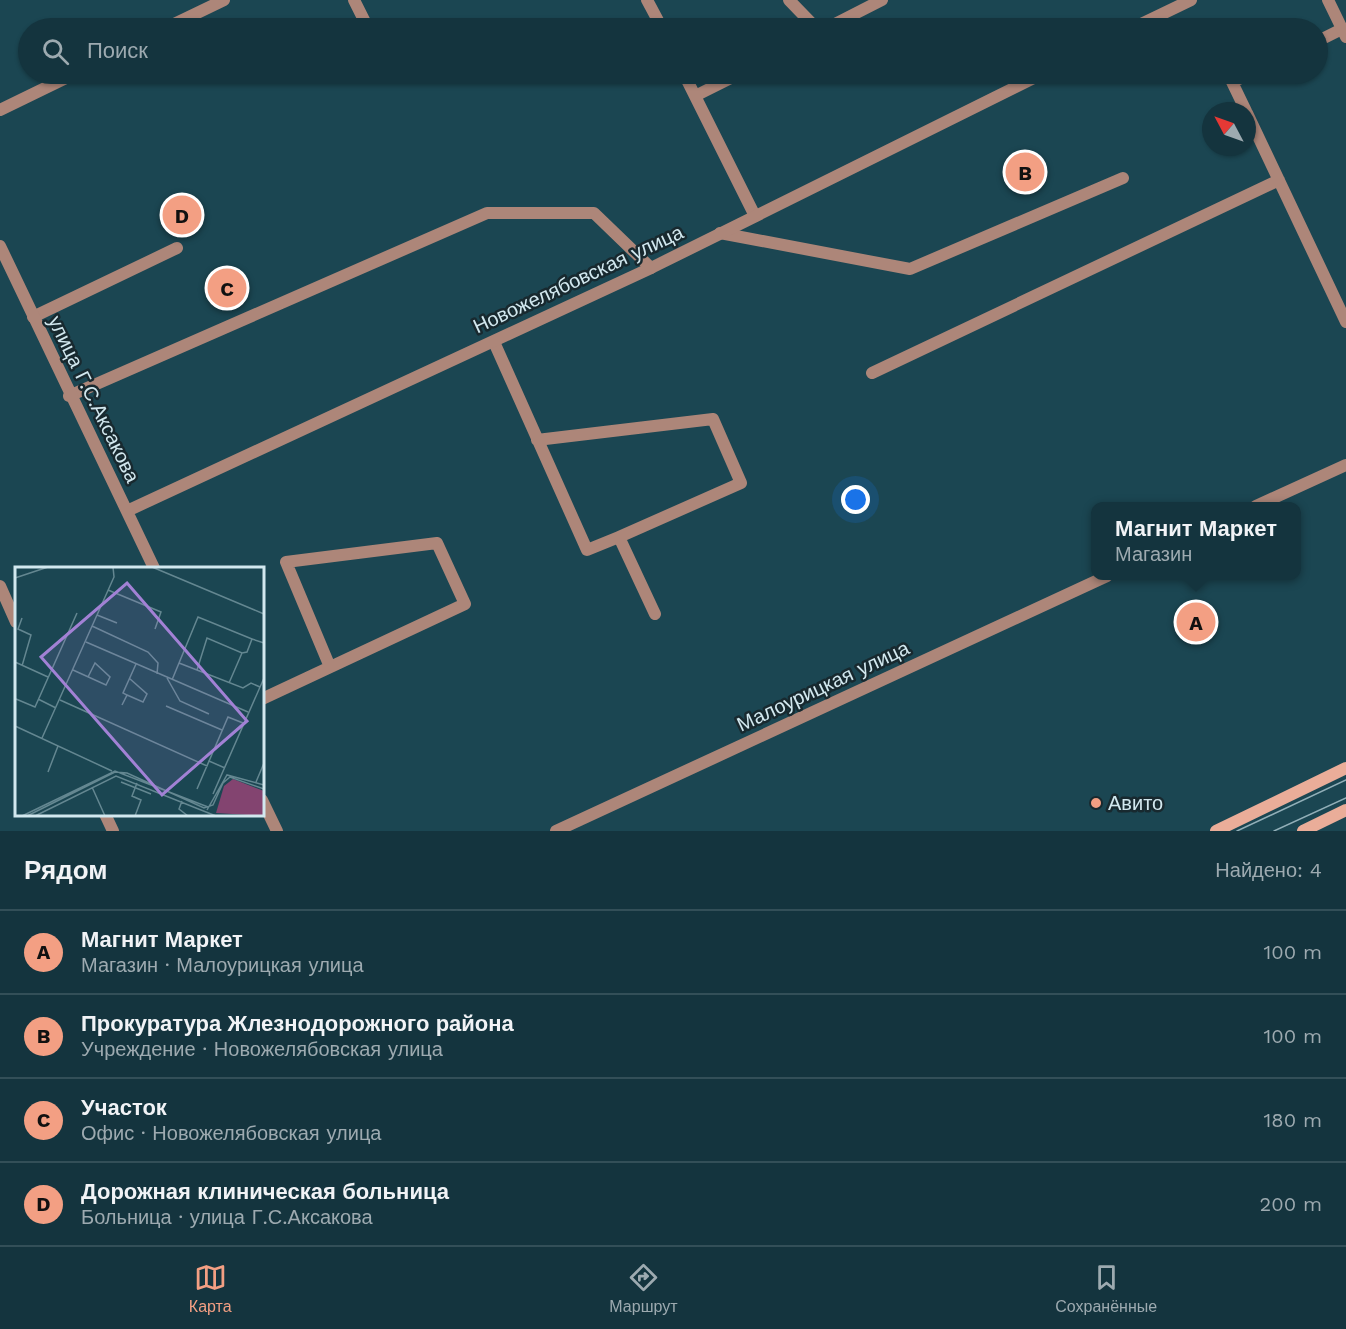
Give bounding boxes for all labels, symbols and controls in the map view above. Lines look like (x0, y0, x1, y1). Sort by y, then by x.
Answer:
search box (18, 18, 1328, 84)
icon: search (39, 35, 72, 68)
text: Поиск (87, 38, 148, 63)
north arrow (1202, 102, 1256, 156)
pin: B (1006, 150, 1044, 195)
pin: D (162, 192, 201, 238)
street label: Новожелябовская улица (469, 219, 688, 338)
pin: C (208, 266, 246, 310)
street label: улица Г.С.Аксакова (43, 312, 145, 487)
your location (841, 485, 870, 514)
popup (1091, 502, 1301, 580)
text: Магнит Маркет (1115, 516, 1277, 541)
text: Магазин (1115, 542, 1192, 566)
inset map (15, 567, 264, 816)
pin: A (1176, 600, 1216, 644)
street label: Малоурицкая улица (733, 635, 914, 736)
place label: Авито (1108, 791, 1163, 815)
marker: Авито (1089, 796, 1103, 810)
text: Рядом (24, 855, 107, 885)
text: Найдено: 4 (1215, 858, 1322, 882)
text: Магнит Маркет (81, 927, 243, 952)
text: A (37, 940, 50, 964)
text: 100 m (1263, 940, 1322, 964)
text: Магазин · Малоурицкая улица (81, 953, 364, 977)
text: Прокуратура Жлезнодорожного района (81, 1011, 514, 1036)
text: B (37, 1024, 50, 1048)
text: 100 m (1263, 1024, 1322, 1048)
text: Учреждение · Новожелябовская улица (81, 1037, 443, 1061)
text: Участок (81, 1095, 167, 1120)
text: C (37, 1108, 50, 1132)
text: 180 m (1264, 1108, 1322, 1132)
text: Офис · Новожелябовская улица (81, 1121, 381, 1145)
text: Дорожная клиническая больница (81, 1179, 449, 1204)
text: D (36, 1192, 51, 1216)
text: 200 m (1260, 1192, 1322, 1216)
text: Больница · улица Г.С.Аксакова (81, 1205, 373, 1229)
tab: Карта (189, 1261, 232, 1316)
tab: Маршрут (609, 1261, 678, 1316)
tab: Сохранённые (1055, 1261, 1157, 1316)

